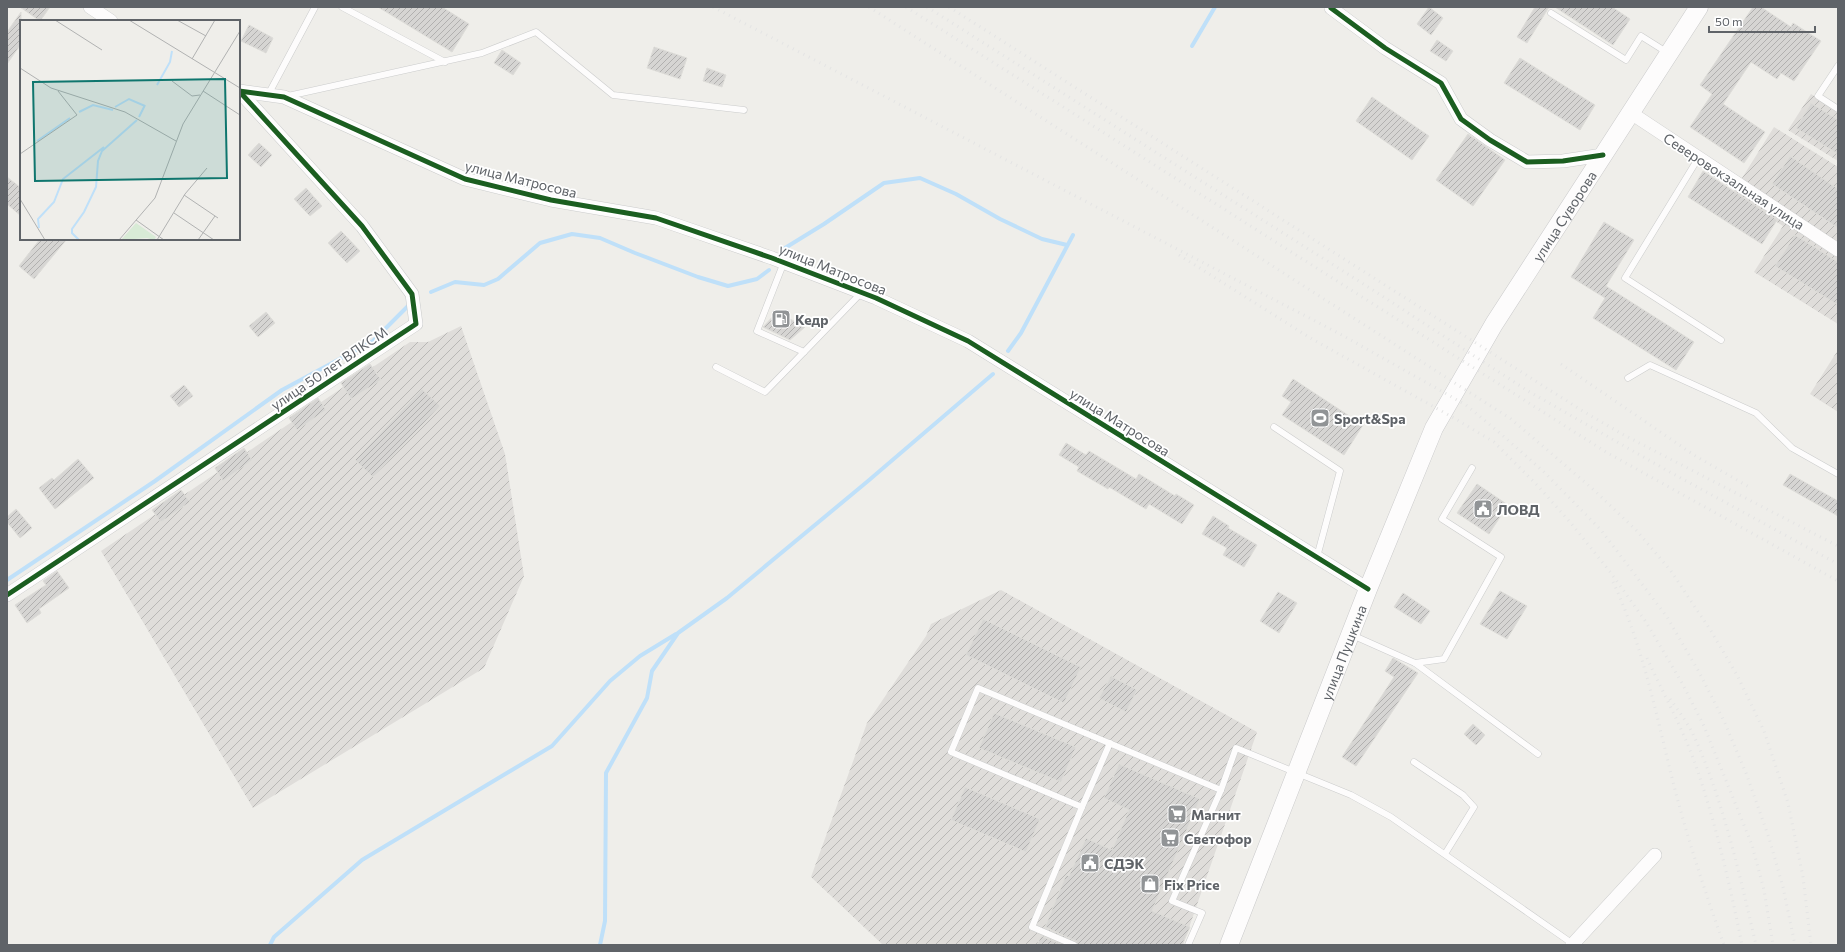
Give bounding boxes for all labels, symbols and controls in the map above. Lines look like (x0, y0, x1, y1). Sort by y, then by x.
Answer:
scale bar (1709, 8, 1815, 34)
text: 50 m (1715, 14, 1743, 28)
inset map (20, 20, 240, 240)
street label: Северовокзальная улица (1660, 129, 1808, 233)
street label: улица Матросова (463, 157, 579, 201)
street label: улица Суворова (1528, 167, 1599, 264)
street label: улица Матросова (777, 240, 889, 298)
fuel station icon: Кедр (770, 308, 792, 330)
place label: Кедр (795, 311, 828, 328)
street label: улица 50 лет ВЛКСМ (267, 323, 391, 413)
street label: улица Матросова (1067, 384, 1173, 460)
sports icon: Sport&Spa (1309, 407, 1331, 429)
place label: Sport&Spa (1334, 410, 1406, 427)
public building icon: ЛОВД (1472, 498, 1494, 520)
place label: ЛОВД (1497, 501, 1540, 518)
street label: улица Пушкина (1317, 602, 1370, 703)
supermarket icon: Магнит (1166, 803, 1188, 825)
place label: Магнит (1191, 806, 1241, 823)
supermarket icon: Светофор (1159, 827, 1181, 849)
place label: Светофор (1184, 830, 1252, 847)
public building icon: СДЭК (1079, 852, 1101, 874)
place label: СДЭК (1104, 855, 1144, 872)
shop icon: Fix Price (1139, 873, 1161, 895)
place label: Fix Price (1164, 876, 1220, 893)

